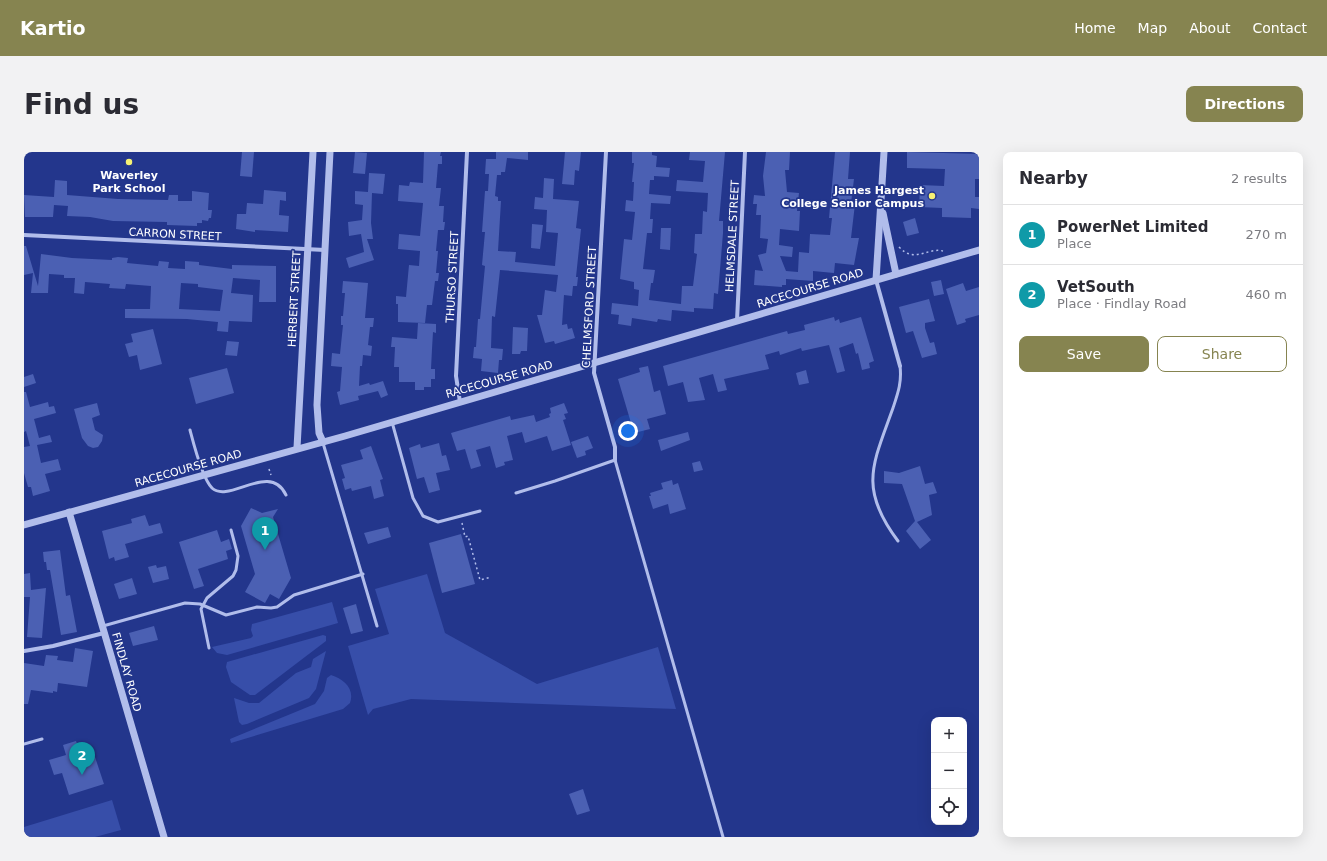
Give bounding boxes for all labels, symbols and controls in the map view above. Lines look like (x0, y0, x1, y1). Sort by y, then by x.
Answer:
text: Kartio (20, 17, 86, 39)
text: Home (1074, 20, 1116, 36)
text: Map (1138, 20, 1167, 36)
text: About (1189, 20, 1231, 36)
text: Contact (1253, 20, 1307, 36)
button: Directions (1186, 86, 1303, 122)
text: Find us (24, 88, 139, 121)
marker: Waverley Park School (124, 157, 134, 167)
text: Nearby (1019, 168, 1088, 188)
place label: Waverley Park School (93, 169, 165, 195)
text: 2 results (1231, 171, 1287, 186)
street label: HELMSDALE STREET (723, 179, 742, 292)
place label: James Hargest College Senior Campus (781, 184, 924, 210)
marker: James Hargest College Senior Campus (927, 191, 937, 201)
text: PowerNet Limited (1057, 218, 1208, 236)
street label: CARRON STREET (128, 226, 222, 243)
text: 1 (1027, 227, 1037, 242)
text: 270 m (1245, 227, 1287, 242)
street label: THURSO STREET (444, 231, 461, 324)
text: Place (1057, 236, 1092, 251)
street label: CHELMSFORD STREET (580, 245, 599, 368)
street label: HERBERT STREET (285, 250, 304, 347)
street label: RACECOURSE ROAD (755, 266, 865, 311)
text: VetSouth (1057, 278, 1135, 296)
text: 2 (1027, 287, 1037, 302)
text: 460 m (1245, 287, 1287, 302)
text: Place · Findlay Road (1057, 296, 1187, 311)
button: Save (1019, 336, 1149, 372)
button: Share (1157, 336, 1287, 372)
street label: RACECOURSE ROAD (444, 358, 554, 401)
your location (618, 421, 638, 441)
street label: RACECOURSE ROAD (133, 447, 243, 490)
pin: 1 (252, 517, 278, 550)
street label: FINDLAY ROAD (109, 631, 144, 713)
map controls (931, 717, 967, 825)
button: + (931, 717, 967, 753)
pin: 2 (69, 742, 95, 775)
button: − (931, 753, 967, 789)
button: locate (931, 789, 967, 825)

